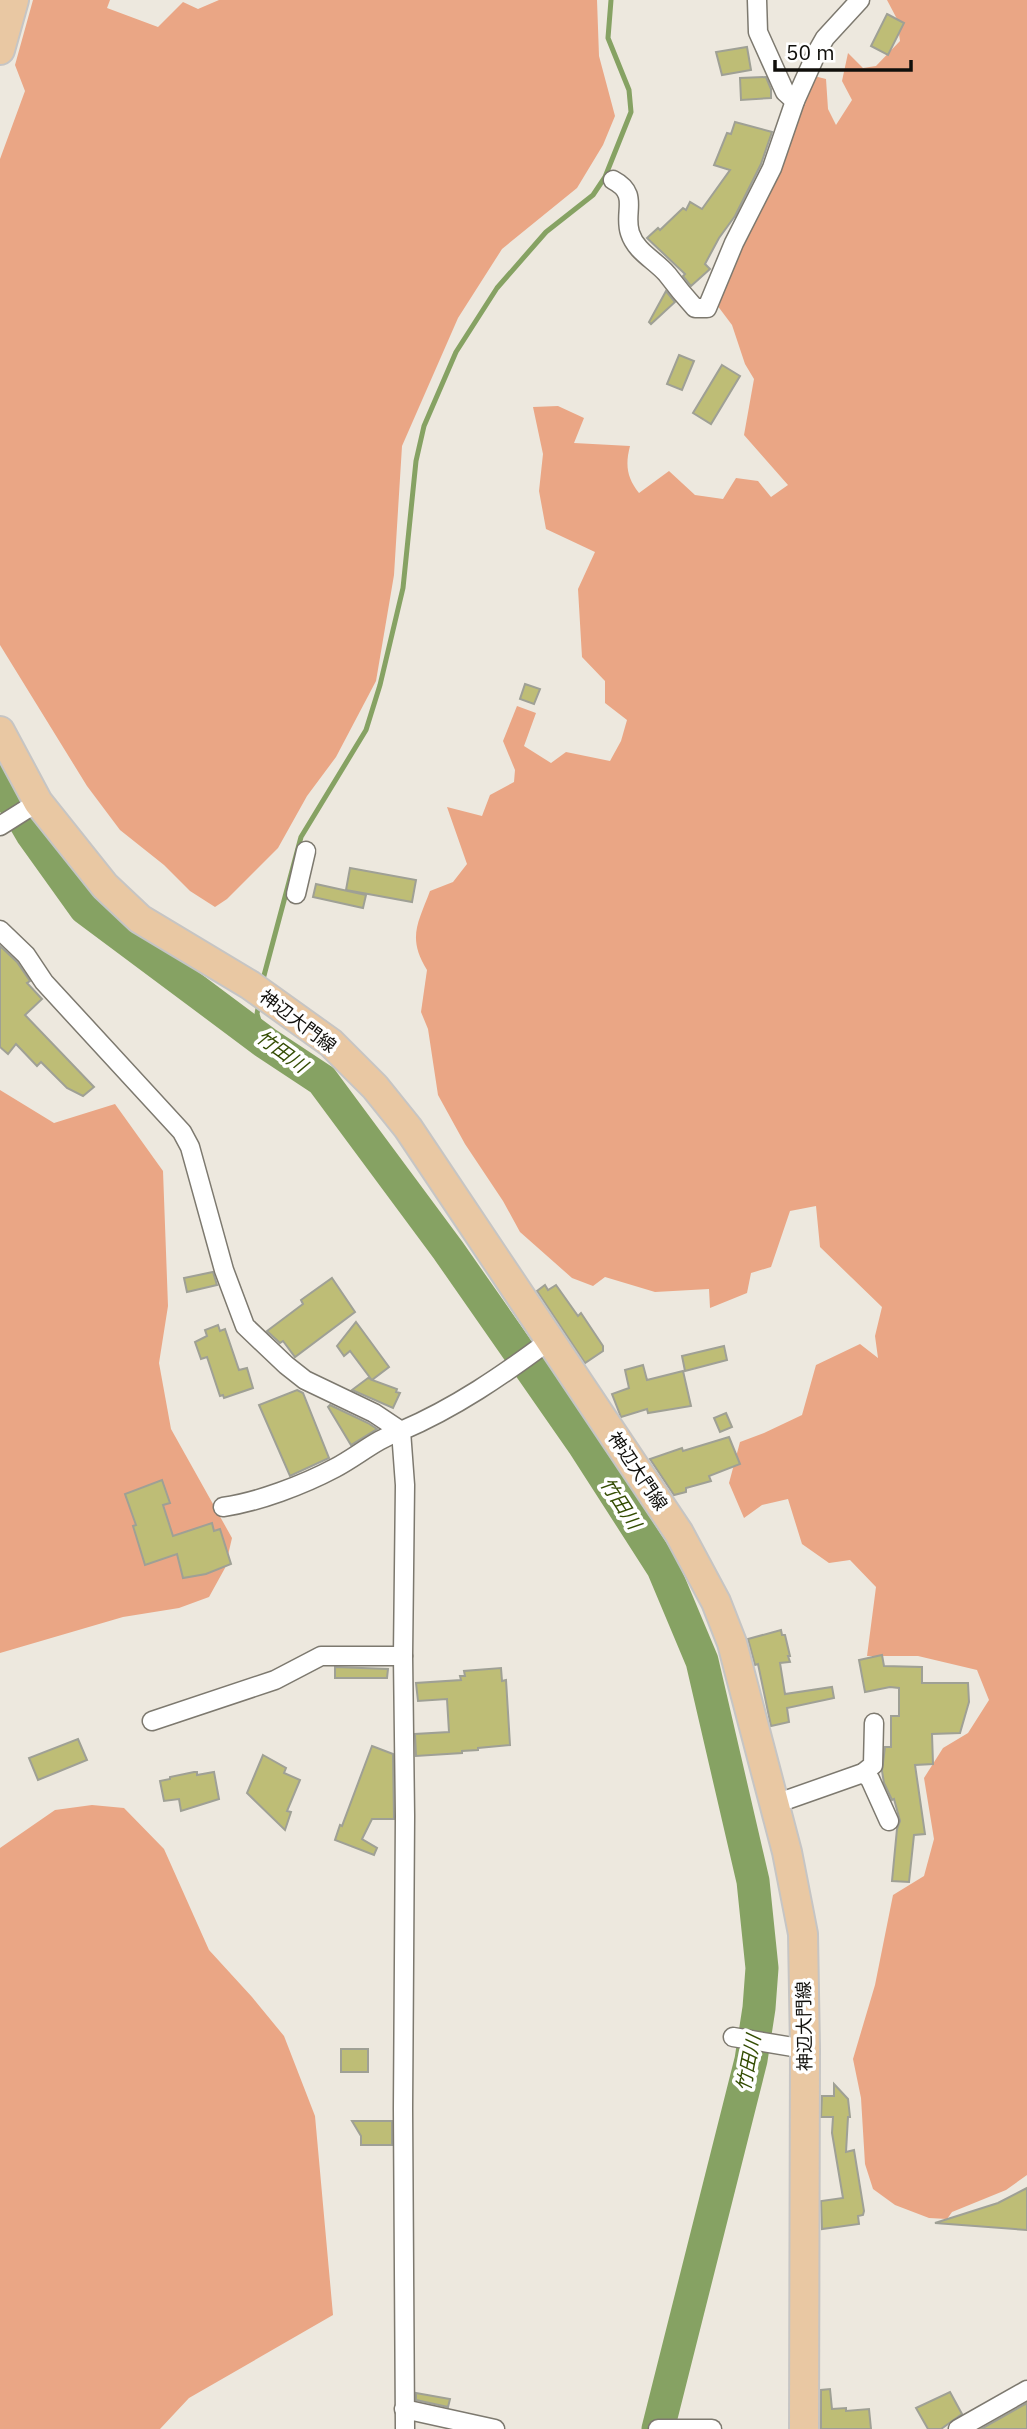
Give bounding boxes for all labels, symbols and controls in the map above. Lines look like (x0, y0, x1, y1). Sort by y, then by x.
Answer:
scale bar (775, 28, 912, 72)
text: 50 m (786, 38, 835, 66)
street label: 神辺大門線 (255, 985, 341, 1057)
water label: 竹田川 (252, 1025, 314, 1079)
street label: 神辺大門線 (603, 1427, 673, 1515)
water label: 竹田川 (595, 1473, 648, 1535)
street label: 神辺大門線 (792, 1981, 816, 2071)
water label: 竹田川 (731, 2031, 766, 2093)

